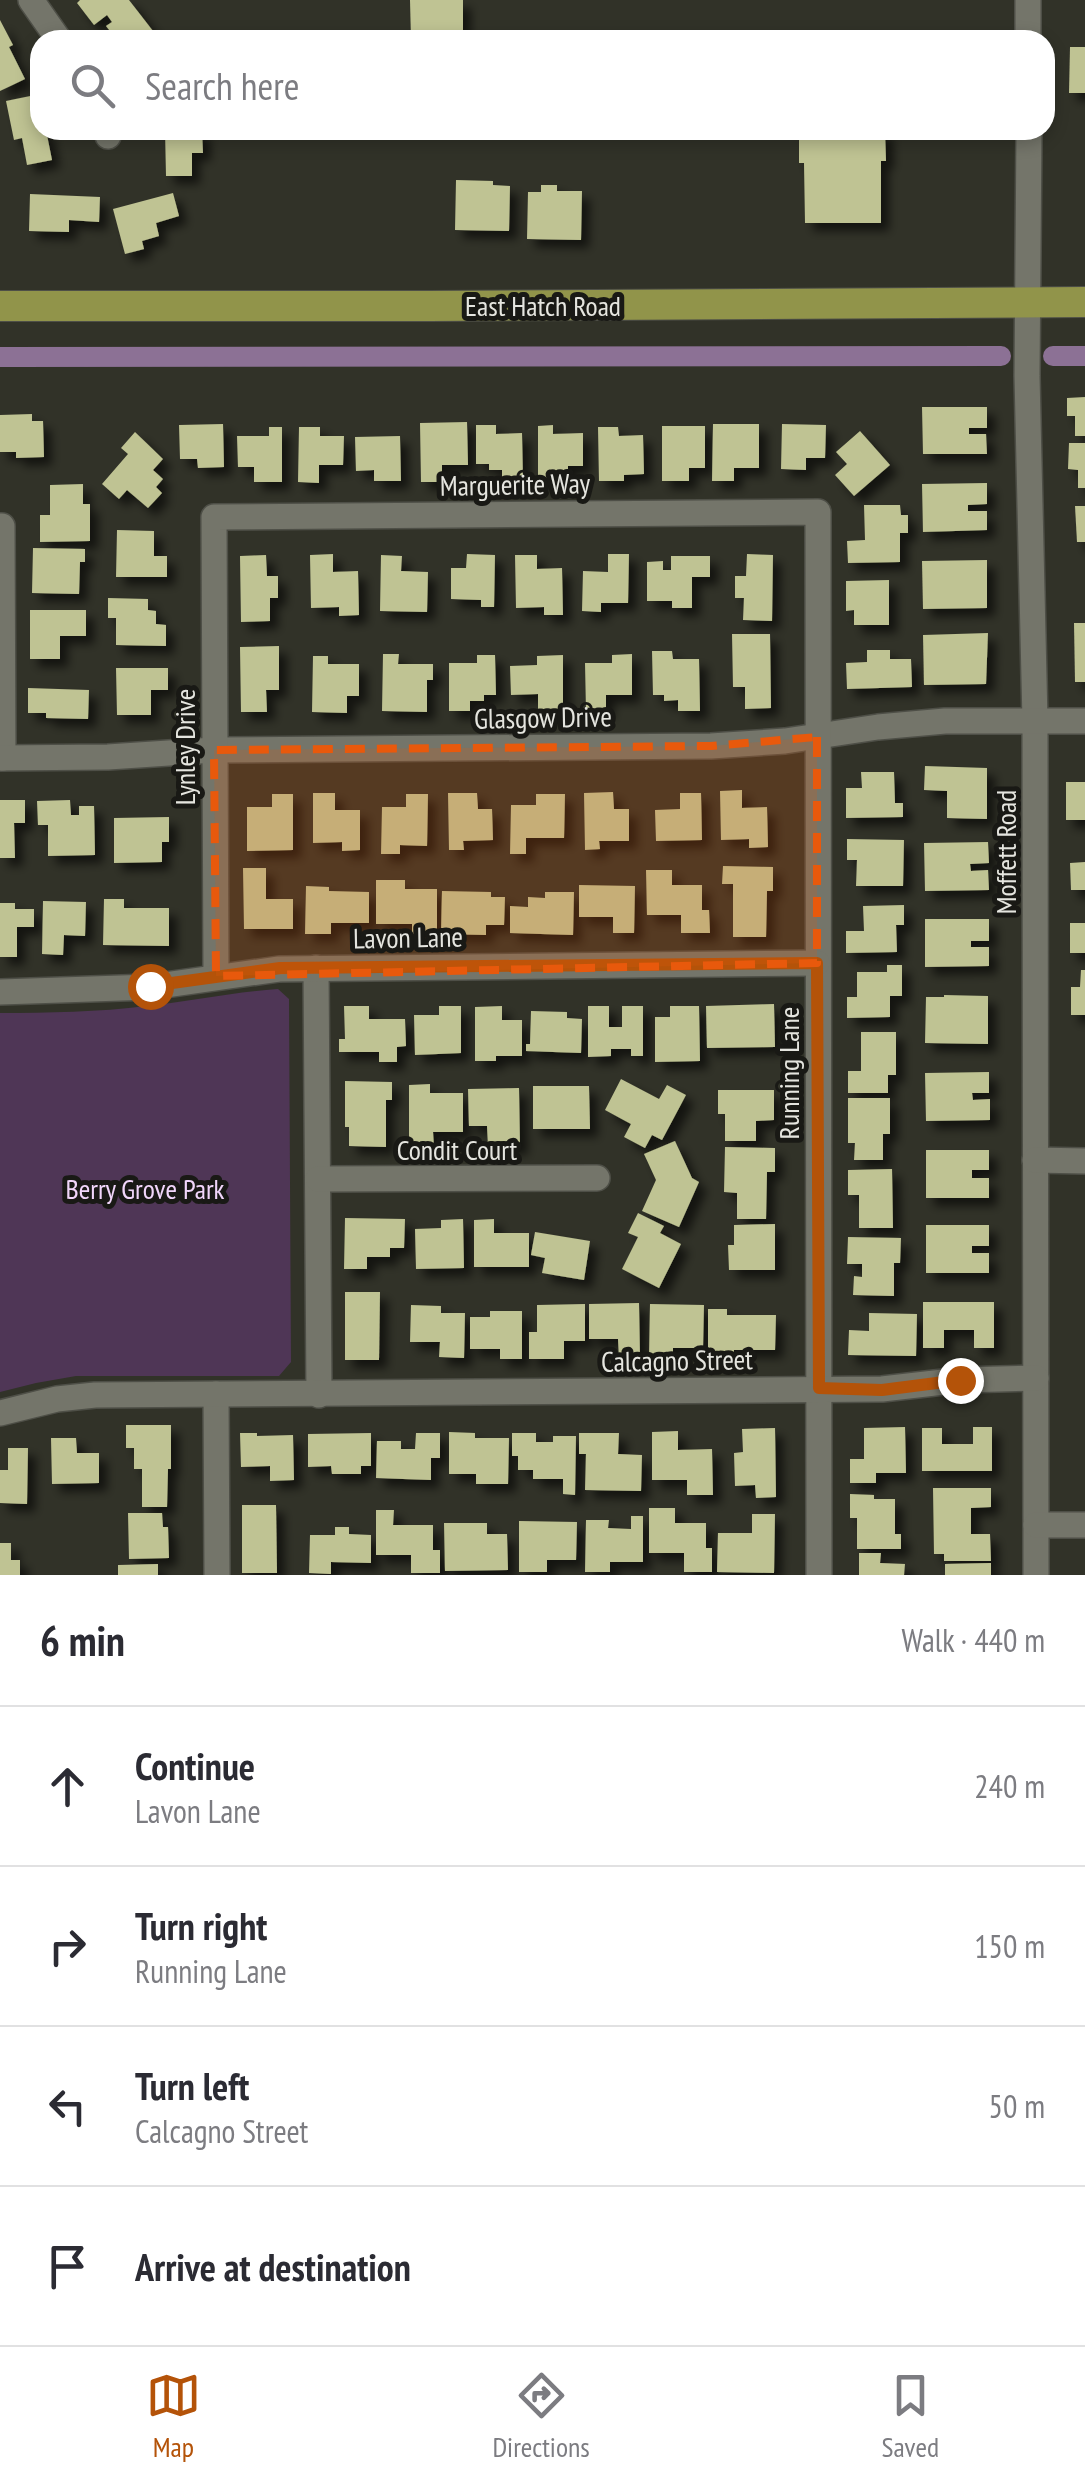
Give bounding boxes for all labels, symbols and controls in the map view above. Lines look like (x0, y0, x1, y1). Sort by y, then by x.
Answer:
search box (30, 30, 1055, 140)
icon: search (65, 58, 120, 113)
text: Search here (145, 61, 299, 110)
street label: East Hatch Road (465, 287, 621, 324)
street label: Marguerite Way (439, 464, 591, 504)
street label: Lynley Drive (166, 689, 203, 805)
street label: Glasgow Drive (474, 697, 612, 737)
street label: Moffett Road (987, 790, 1024, 914)
street label: Lavon Lane (353, 918, 463, 956)
route start (128, 964, 174, 1010)
street label: Running Lane (770, 1007, 807, 1139)
street label: Condit Court (397, 1131, 518, 1168)
park label: Berry Grove Park (66, 1170, 225, 1207)
street label: Calcagno Street (601, 1340, 753, 1380)
route end (938, 1358, 984, 1404)
text: 6 min (40, 1613, 125, 1668)
text: Walk · 440 m (901, 1619, 1045, 1661)
text: Continue (135, 1741, 255, 1790)
icon: ahead (40, 1759, 95, 1814)
text: 240 m (974, 1765, 1045, 1807)
text: Lavon Lane (135, 1790, 261, 1832)
text: Turn right (135, 1901, 267, 1950)
icon: right (40, 1919, 95, 1974)
text: 150 m (974, 1925, 1045, 1967)
text: Running Lane (135, 1950, 287, 1992)
text: Turn left (135, 2061, 249, 2110)
icon: left (40, 2079, 95, 2134)
text: 50 m (989, 2085, 1045, 2127)
text: Calcagno Street (135, 2110, 308, 2152)
icon: arrive (40, 2239, 95, 2294)
text: Arrive at destination (135, 2242, 411, 2291)
tab: Map (146, 2368, 201, 2465)
tab: Directions (492, 2368, 590, 2465)
tab: Saved (881, 2368, 939, 2465)

